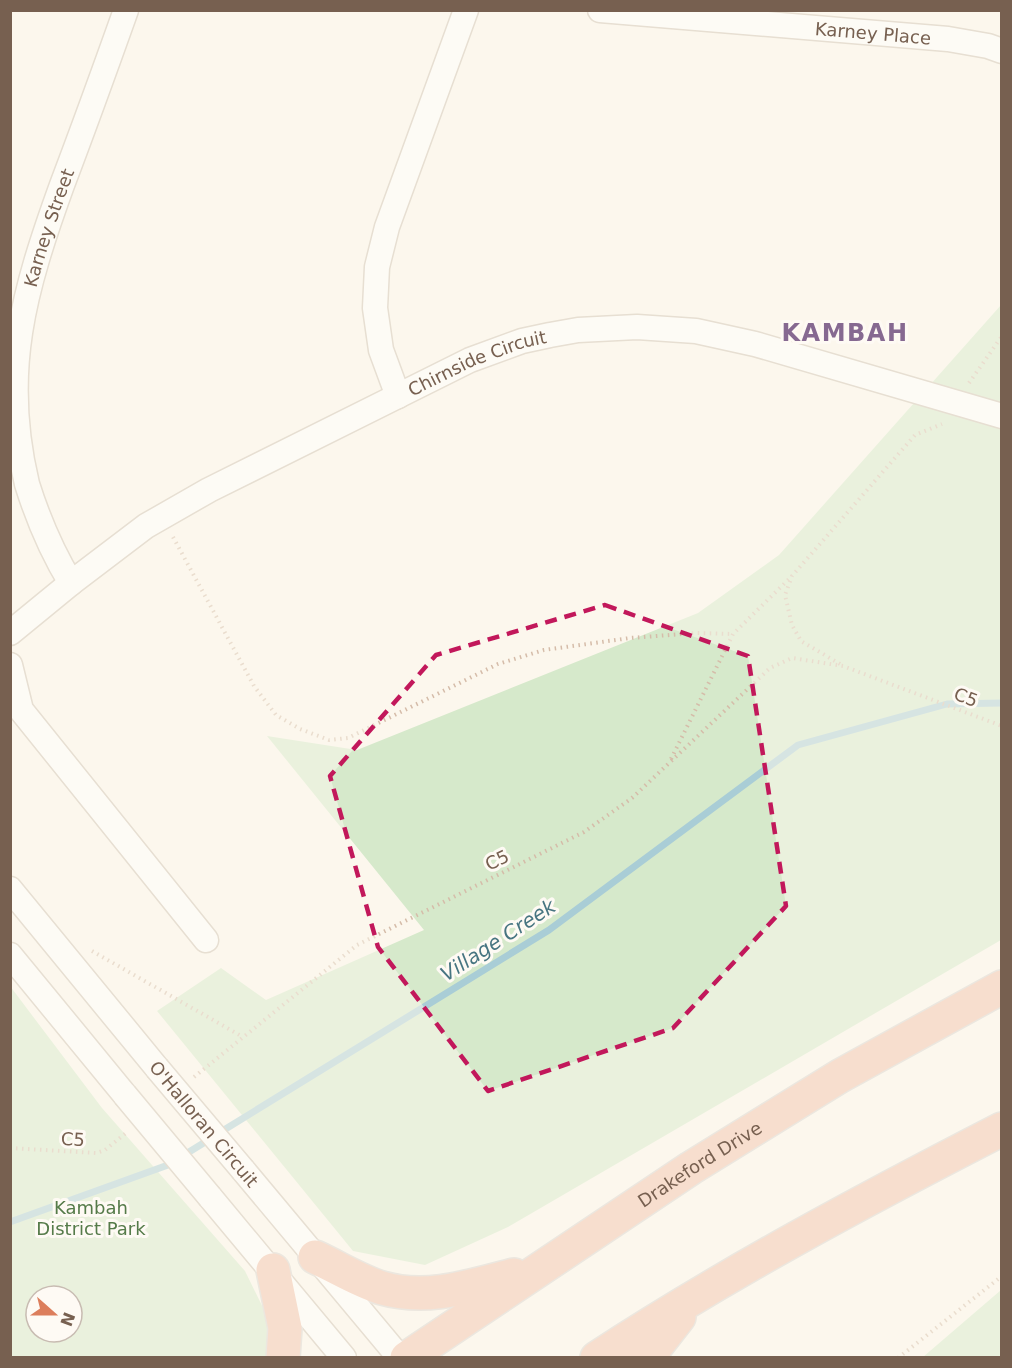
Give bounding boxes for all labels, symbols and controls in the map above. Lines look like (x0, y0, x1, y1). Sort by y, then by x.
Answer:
street label: Karney Place (814, 17, 932, 48)
street label: Karney Street (19, 166, 78, 289)
district label: KAMBAH (781, 319, 909, 347)
street label: Chirnside Circuit (404, 326, 548, 400)
street label: C5 (951, 683, 981, 711)
street label: C5 (482, 845, 512, 875)
water label: Village Creek (436, 893, 561, 986)
street label: O'Halloran Circuit (145, 1057, 263, 1191)
street label: Drakeford Drive (634, 1117, 765, 1211)
street label: C5 (60, 1128, 86, 1150)
park label: Kambah District Park (36, 1197, 146, 1239)
north arrow (24, 1284, 84, 1344)
text: N (56, 1310, 79, 1329)

